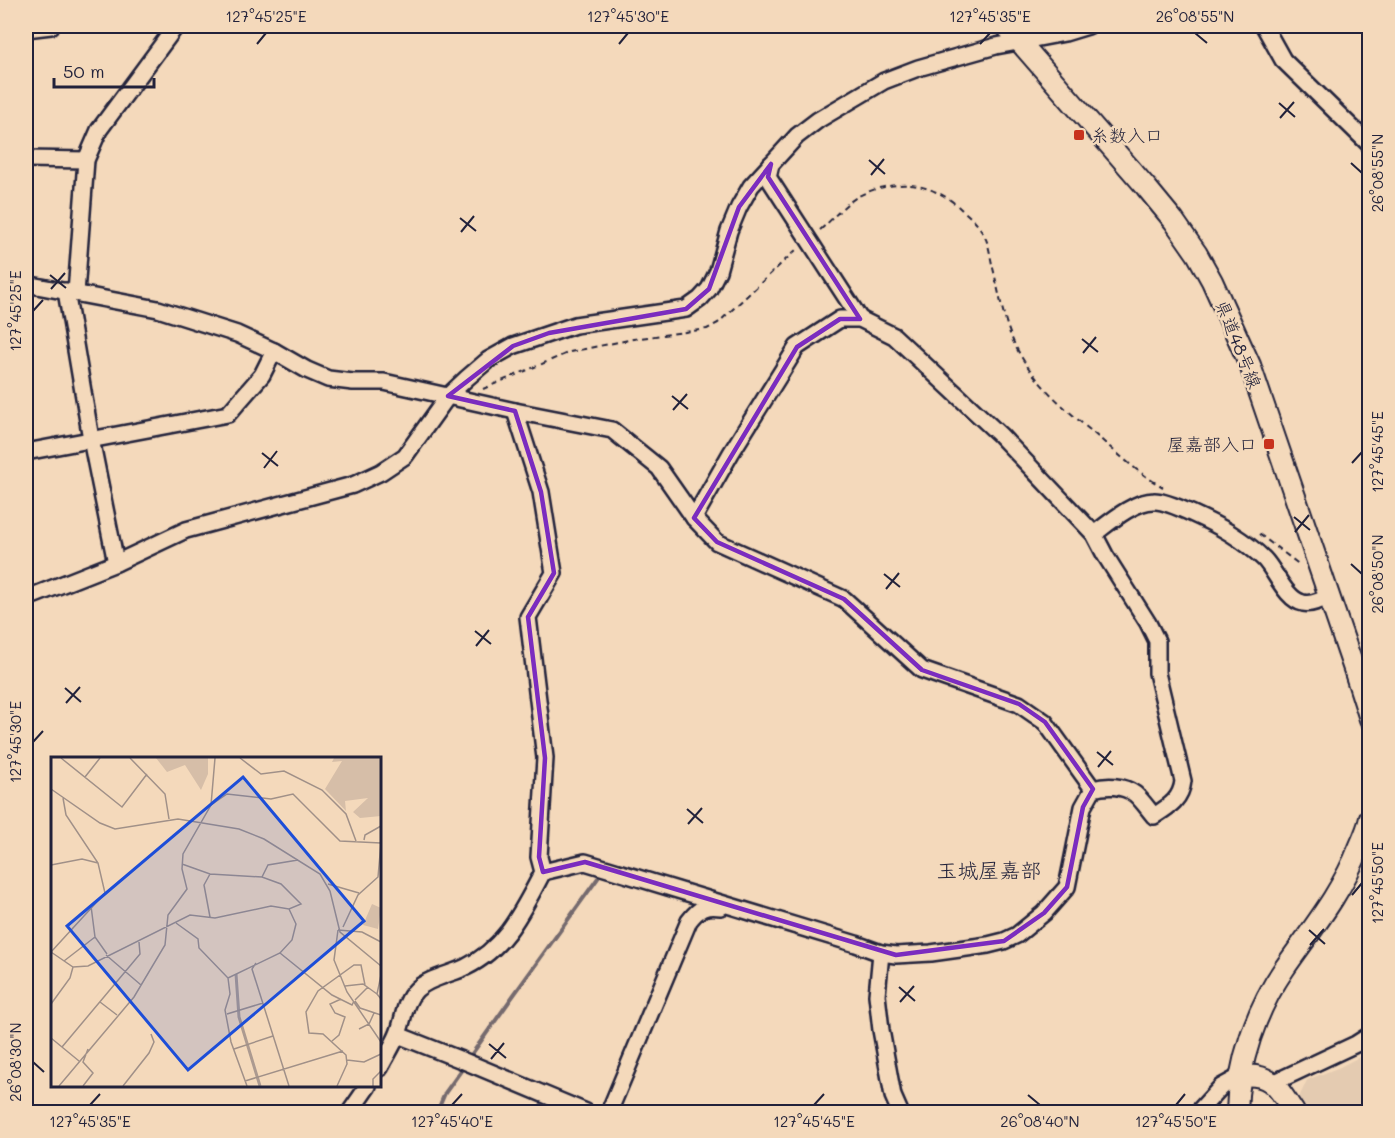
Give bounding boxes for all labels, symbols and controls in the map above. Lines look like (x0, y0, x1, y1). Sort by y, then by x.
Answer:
text: 127°45'25"E (225, 6, 307, 26)
text: 127°45'30"E (587, 6, 669, 26)
text: 127°45'35"E (949, 6, 1031, 26)
text: 26°08'55"N (1156, 6, 1234, 26)
scale bar (54, 51, 154, 89)
text: 50 m (63, 59, 105, 83)
place label: 糸数入口 (1091, 123, 1163, 147)
marker: 糸数入口 (1072, 128, 1086, 142)
text: 26°08'55"N (1367, 134, 1387, 212)
text: 127°45'25"E (5, 270, 25, 352)
street label: 県道48号線 (1210, 296, 1268, 392)
text: 127°45'45"E (1367, 411, 1387, 493)
place label: 屋嘉部入口 (1167, 432, 1257, 456)
marker: 屋嘉部入口 (1262, 437, 1276, 451)
text: 26°08'50"N (1367, 534, 1387, 614)
text: 127°45'30"E (5, 701, 25, 783)
inset map (51, 757, 381, 1087)
text: 127°45'50"E (1367, 842, 1387, 924)
district label: 玉城屋嘉部 (937, 856, 1042, 883)
text: 26°08'30"N (5, 1022, 25, 1102)
text: 127°45'35"E (49, 1111, 131, 1131)
text: 127°45'40"E (411, 1111, 493, 1131)
text: 127°45'45"E (773, 1111, 855, 1131)
text: 26°08'40"N (1000, 1111, 1080, 1131)
text: 127°45'50"E (1135, 1111, 1217, 1131)

